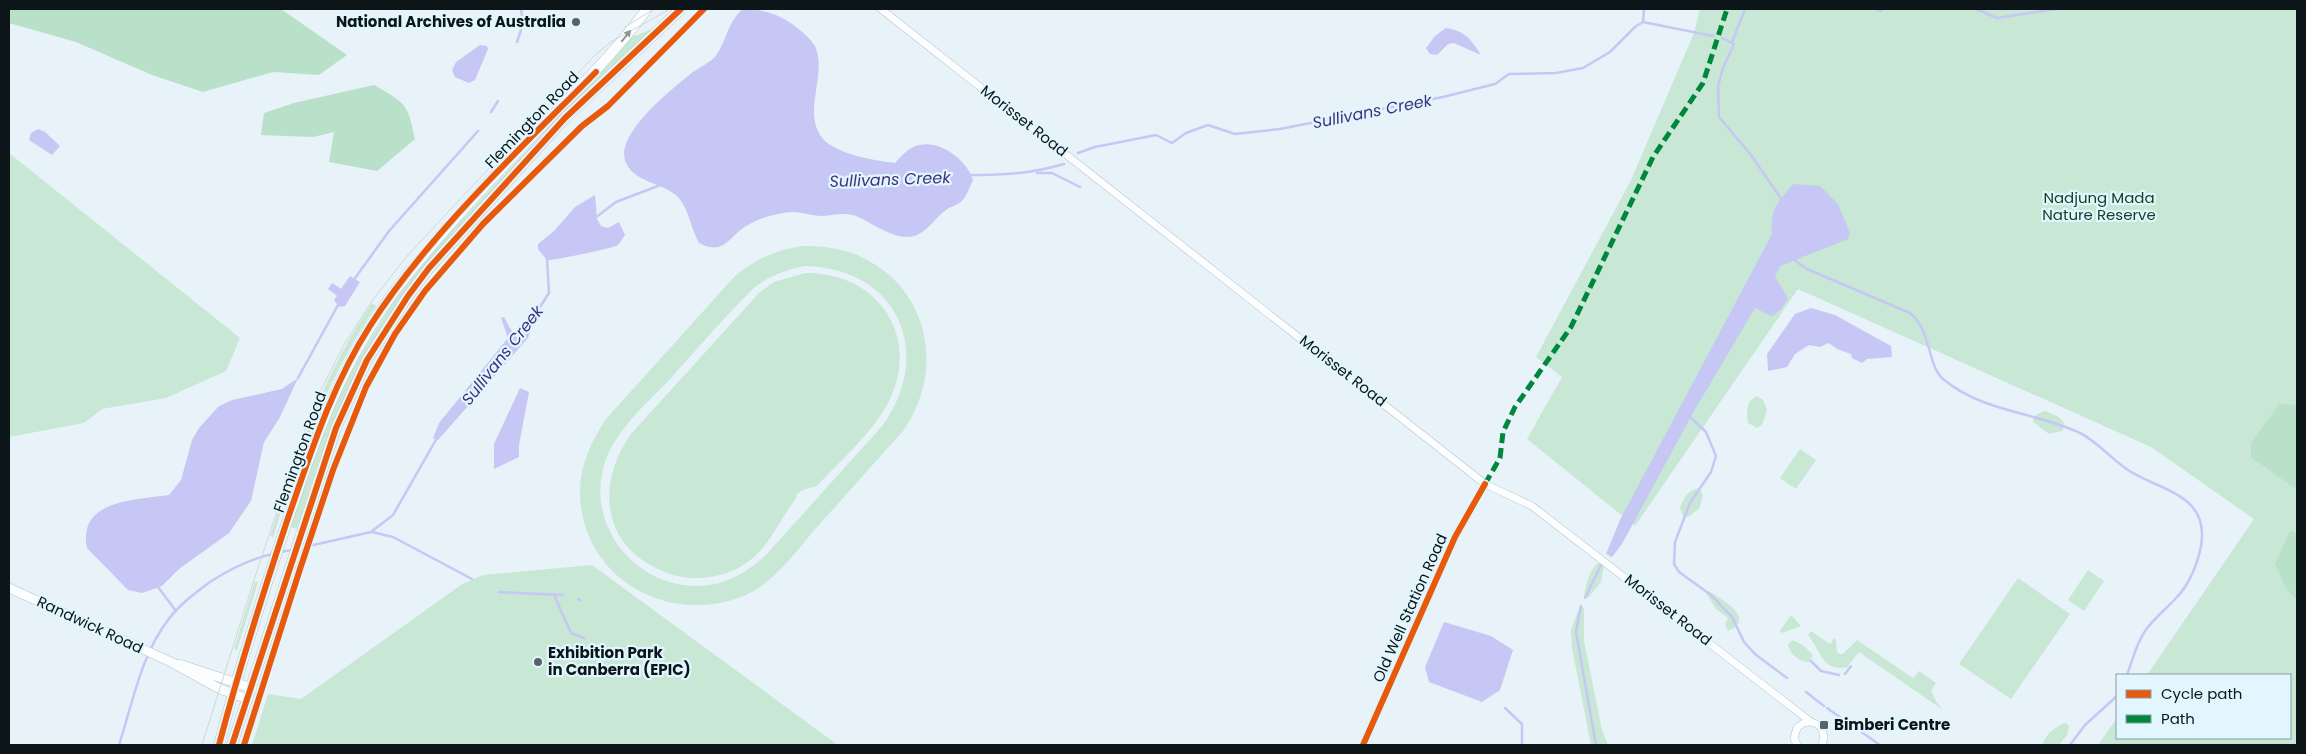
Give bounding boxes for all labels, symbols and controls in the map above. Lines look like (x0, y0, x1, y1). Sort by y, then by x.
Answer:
place label: National Archives of Australia (336, 11, 566, 32)
marker: National Archives of Australia (570, 16, 582, 28)
one-way arrow (621, 29, 632, 42)
street label: Flemington Road (480, 67, 583, 173)
street label: Morisset Road (976, 80, 1072, 161)
water label: Sullivans Creek (1311, 89, 1434, 134)
water label: Sullivans Creek (829, 166, 952, 193)
park label: Nadjung Mada Nature Reserve (2042, 187, 2156, 225)
water label: Sullivans Creek (456, 300, 549, 410)
street label: Morisset Road (1295, 330, 1391, 411)
street label: Flemington Road (268, 389, 331, 515)
street label: Old Well Station Road (1367, 530, 1452, 685)
street label: Morisset Road (1620, 569, 1716, 650)
street label: Randwick Road (34, 591, 147, 658)
place label: Exhibition Park in Canberra (EPIC) (548, 642, 691, 680)
marker: Exhibition Park in Canberra (EPIC) (532, 656, 544, 668)
legend (2116, 674, 2291, 739)
text: Cycle path (2161, 683, 2242, 704)
text: Path (2161, 708, 2195, 729)
place label: Bimberi Centre (1834, 714, 1950, 735)
marker: Bimberi Centre (1818, 719, 1830, 731)

